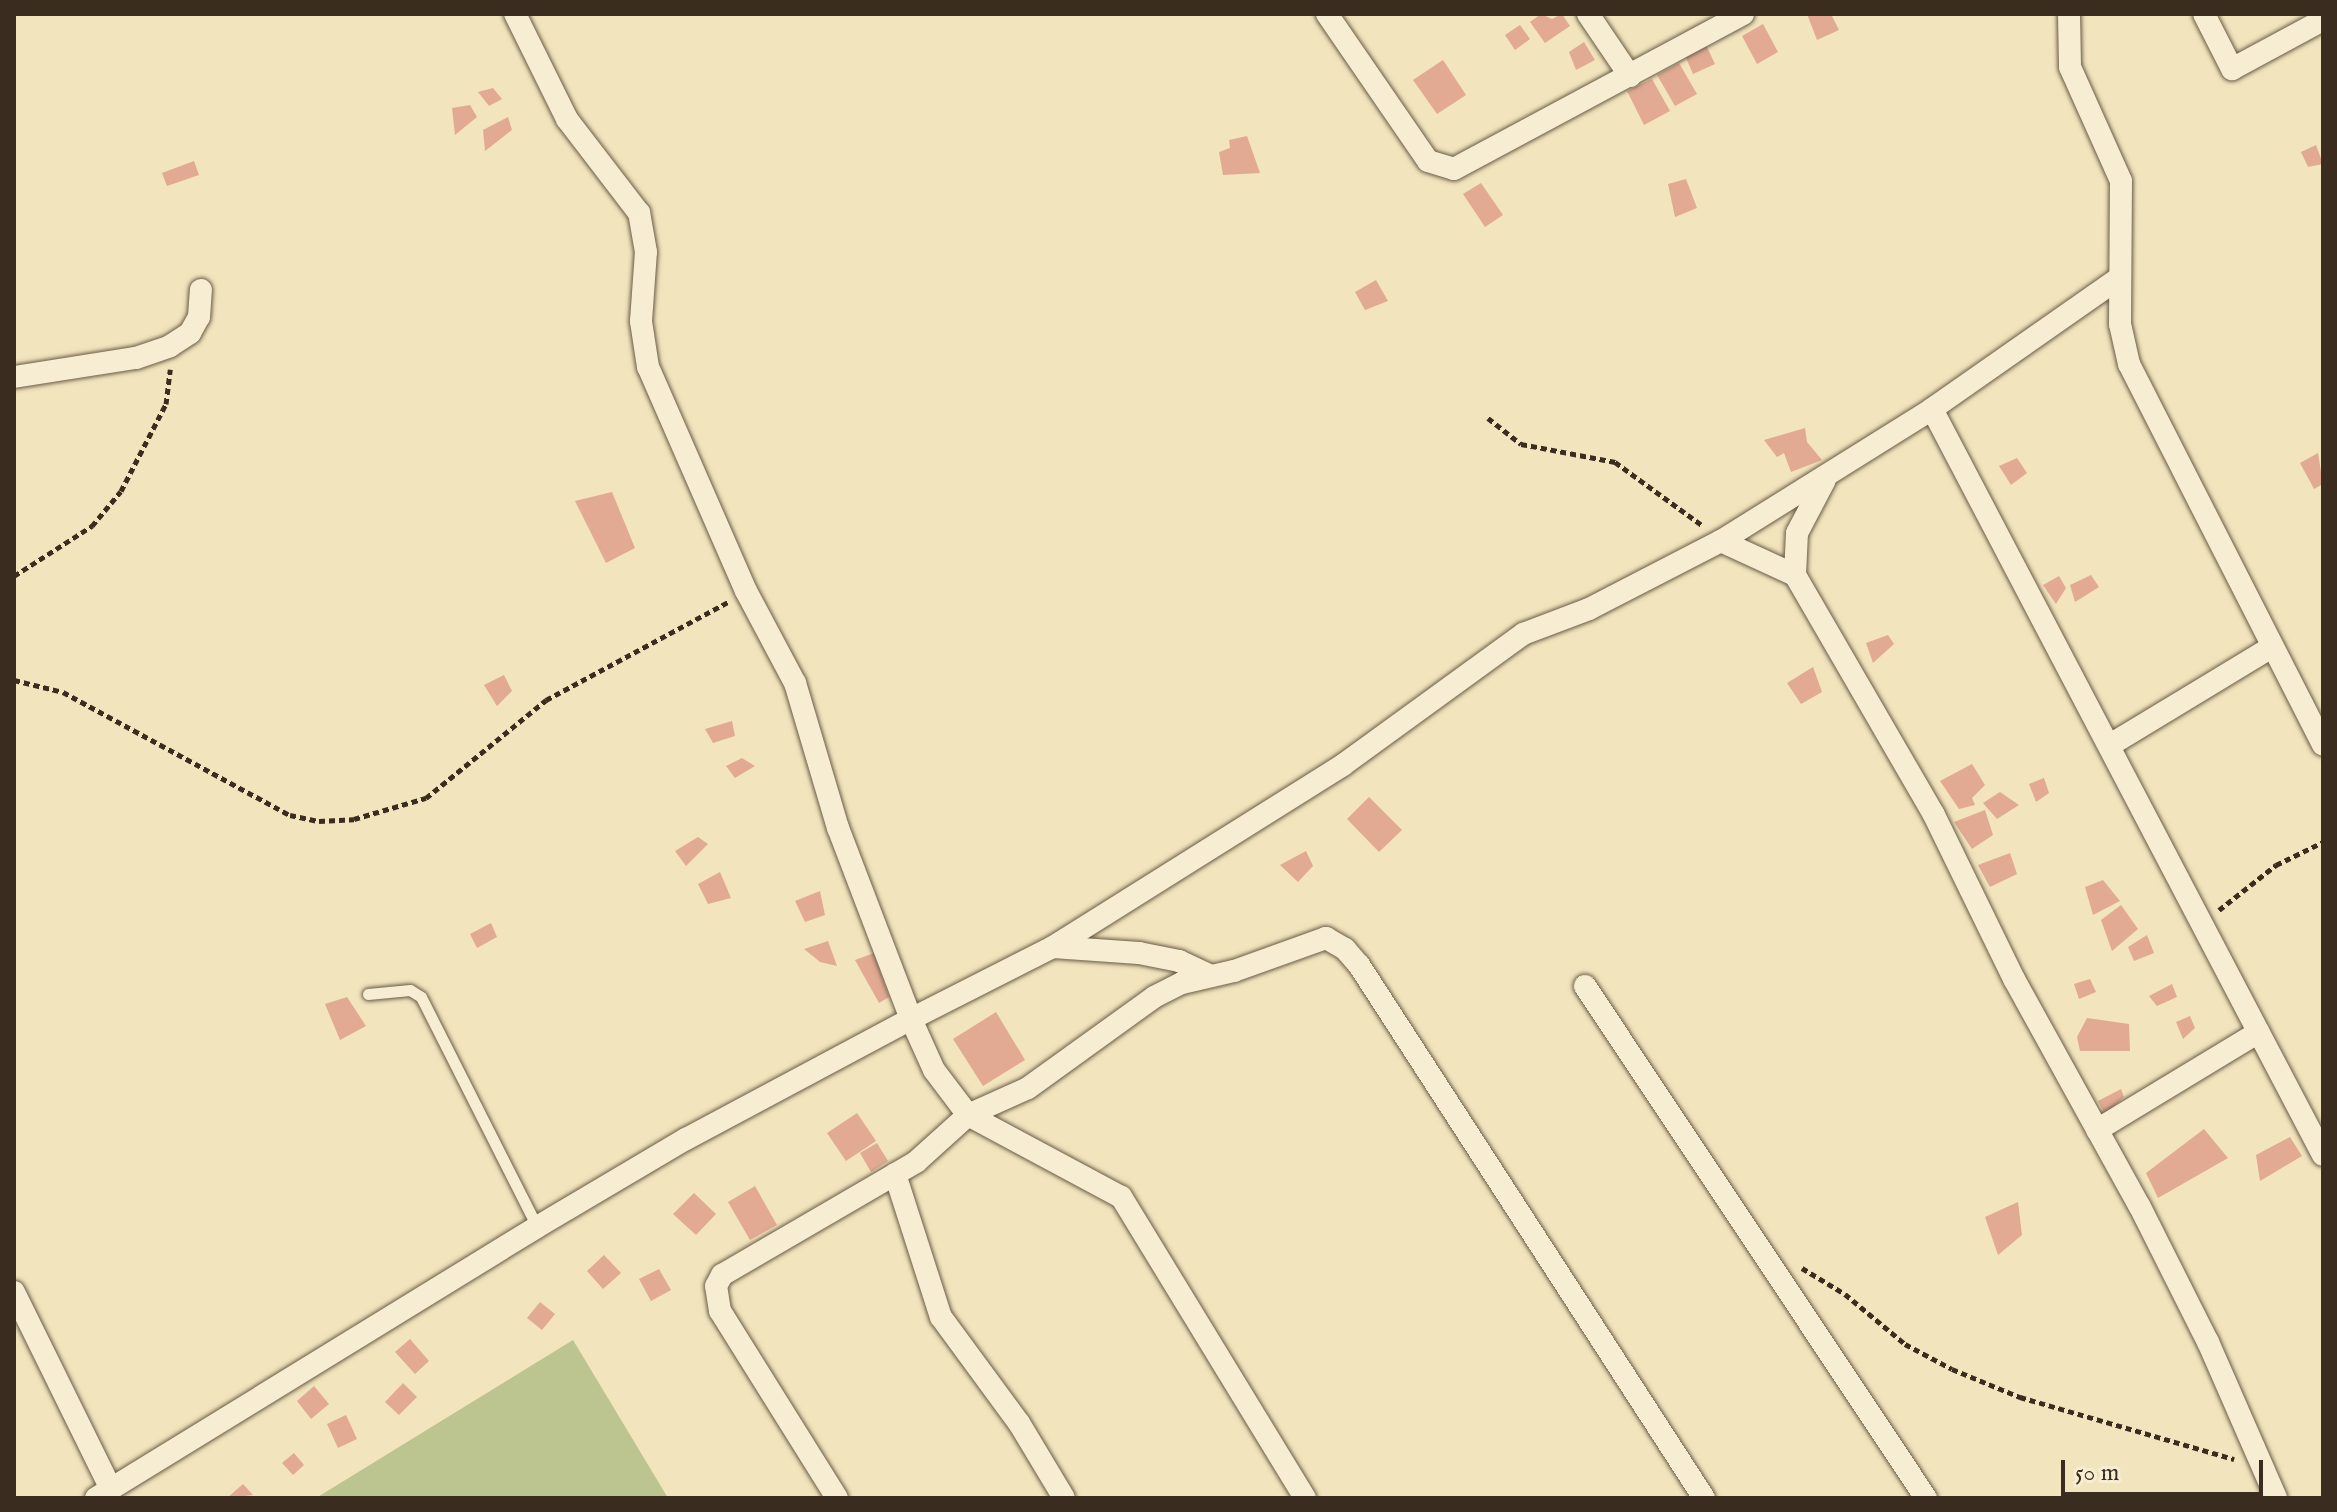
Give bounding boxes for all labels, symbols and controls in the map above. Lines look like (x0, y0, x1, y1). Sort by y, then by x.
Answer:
scale bar (2065, 1444, 2267, 1494)
text: 50 m (2075, 1458, 2119, 1489)

